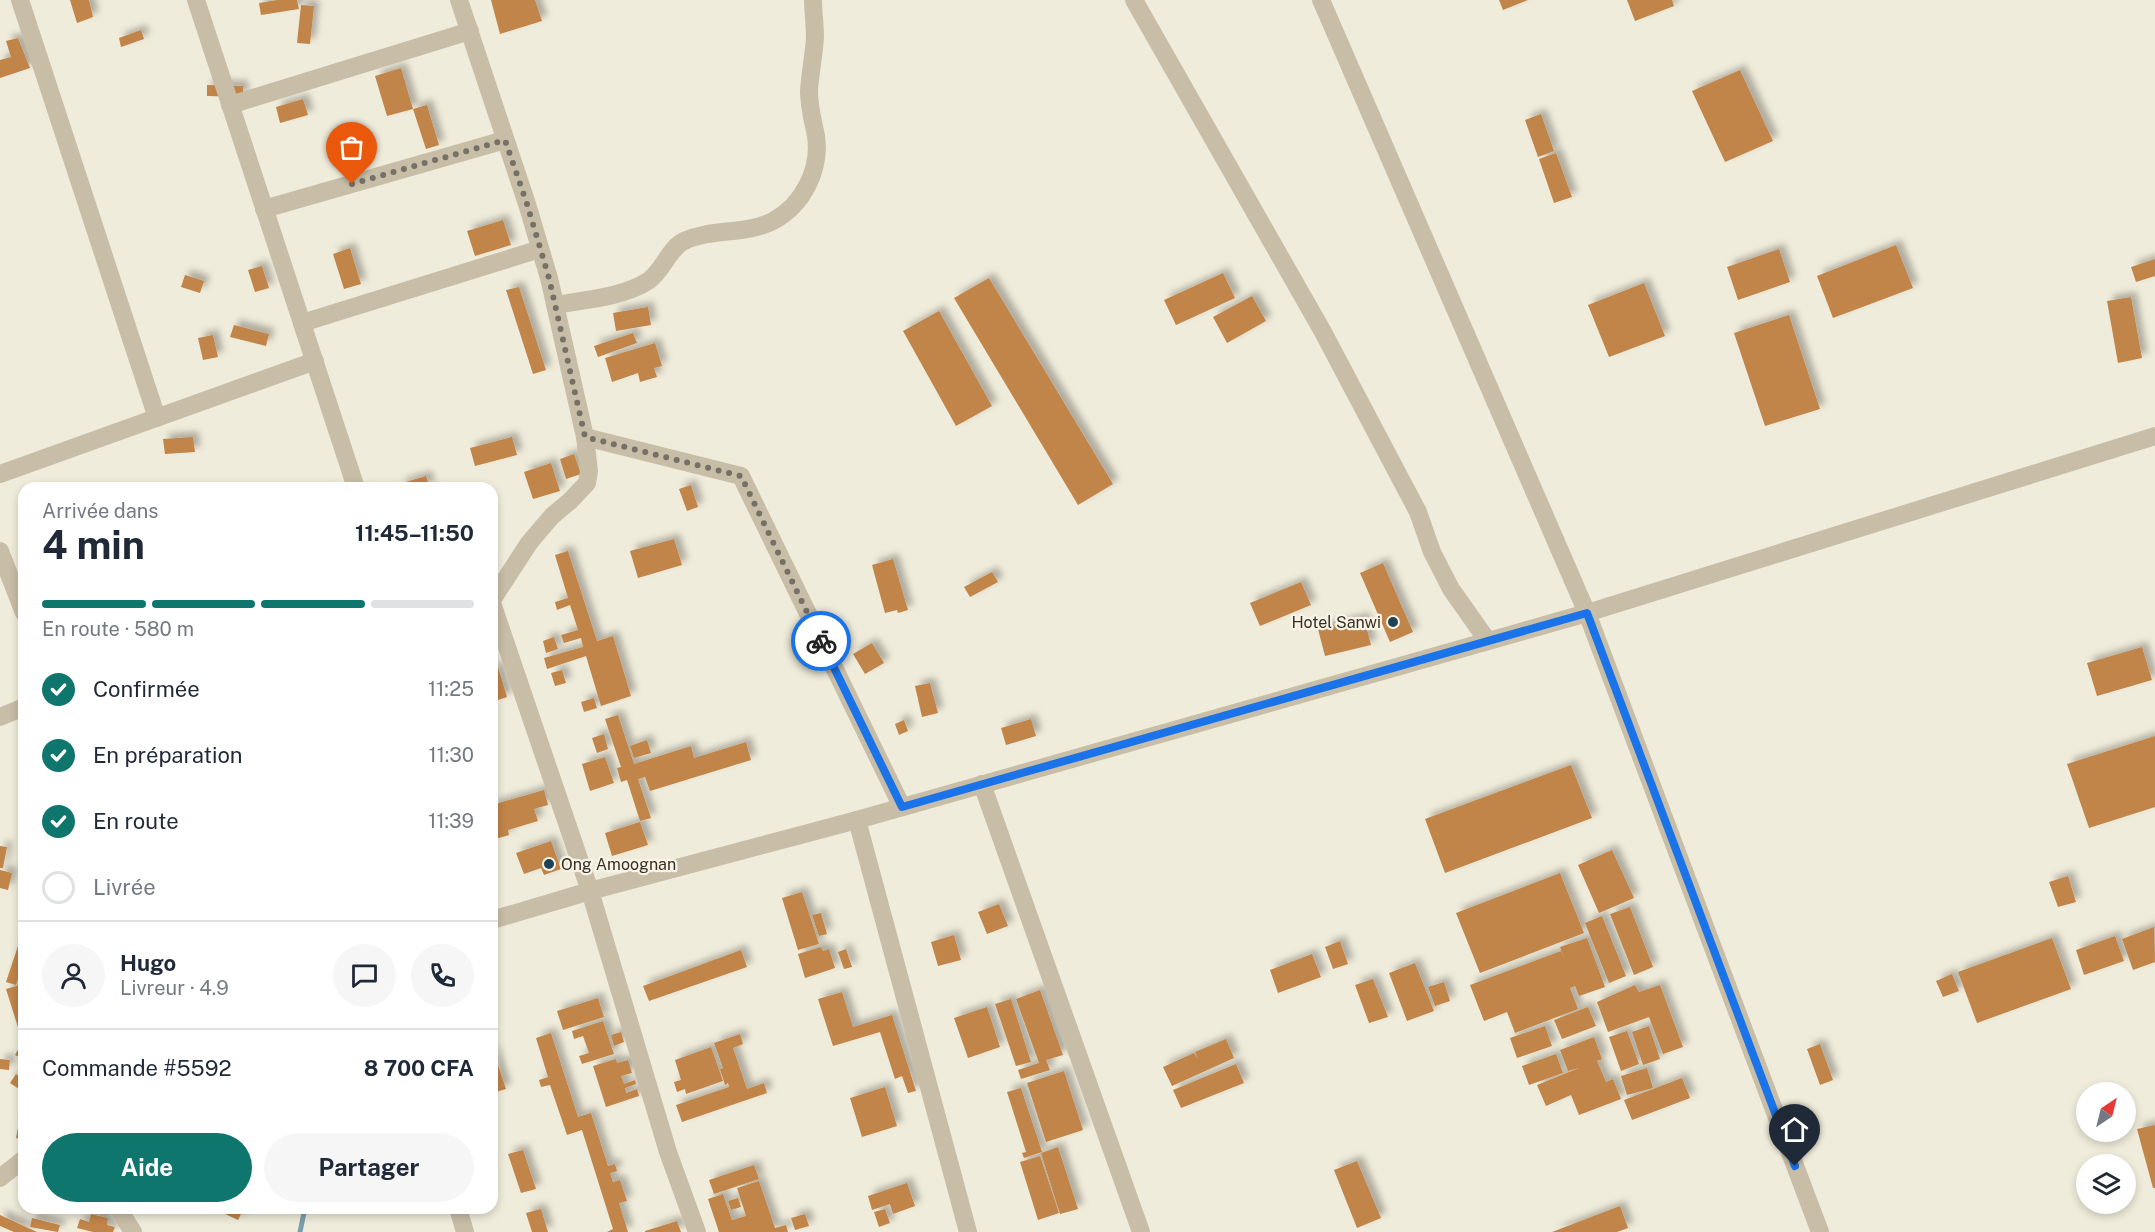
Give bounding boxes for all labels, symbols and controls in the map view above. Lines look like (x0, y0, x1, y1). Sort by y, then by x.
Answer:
pin (326, 122, 377, 184)
icon: bag (335, 131, 368, 164)
text: Arrivée dans (42, 499, 158, 523)
text: 11:45–11:50 (355, 520, 474, 546)
text: 4 min (42, 522, 145, 568)
courier (791, 611, 851, 671)
place label: Hotel Sanwi (1291, 613, 1381, 632)
marker: Hotel Sanwi (1386, 615, 1400, 629)
text: En route · 580 m (42, 617, 194, 641)
icon: bike (805, 625, 838, 658)
icon: check (42, 673, 75, 706)
text: Confirmée (93, 676, 200, 702)
text: 11:25 (428, 677, 474, 701)
icon: check (42, 739, 75, 772)
text: En préparation (93, 742, 243, 768)
text: 11:30 (429, 743, 474, 767)
icon: check (42, 805, 75, 838)
text: En route (93, 808, 179, 834)
text: 11:39 (428, 809, 474, 833)
place label: Ong Amoognan (561, 855, 676, 874)
marker: Ong Amoognan (542, 857, 556, 871)
text: Livrée (93, 874, 156, 900)
button: person (42, 944, 105, 1007)
button: chat (333, 944, 396, 1007)
button: phone (411, 944, 474, 1007)
text: Hugo (120, 950, 176, 976)
text: Livreur · 4.9 (120, 976, 229, 1000)
text: Commande #5592 (42, 1055, 232, 1081)
text: 8 700 CFA (364, 1055, 474, 1081)
north arrow (2076, 1082, 2136, 1142)
map controls (2076, 1082, 2136, 1214)
pin (1769, 1104, 1820, 1166)
icon: home (1778, 1113, 1811, 1146)
button: Aide (42, 1133, 252, 1202)
button: Partager (264, 1133, 474, 1202)
button: layers (2076, 1154, 2136, 1214)

